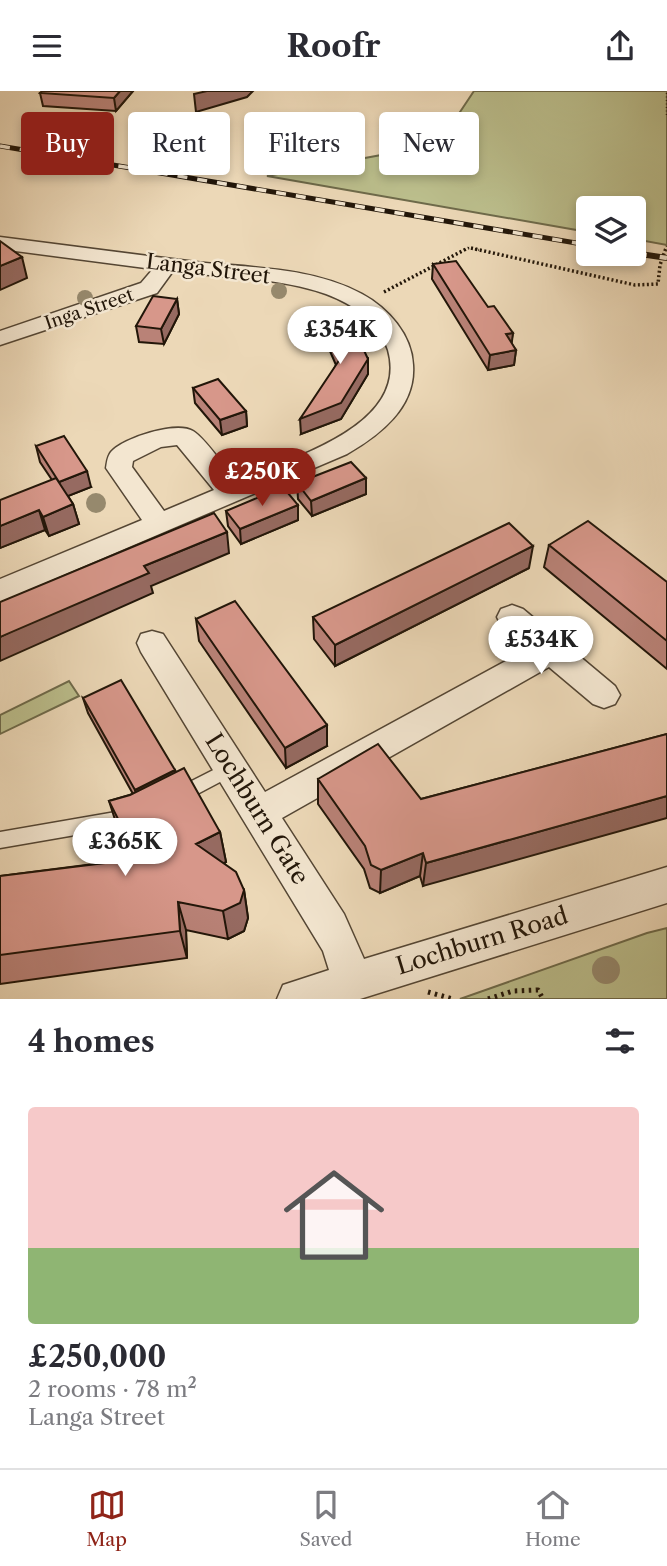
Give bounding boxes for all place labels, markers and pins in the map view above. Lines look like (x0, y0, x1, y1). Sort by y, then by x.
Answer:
pin: £354K (291, 307, 389, 366)
pin: £250K (213, 449, 311, 508)
pin: £534K (492, 617, 590, 676)
pin: £365K (76, 819, 174, 878)

